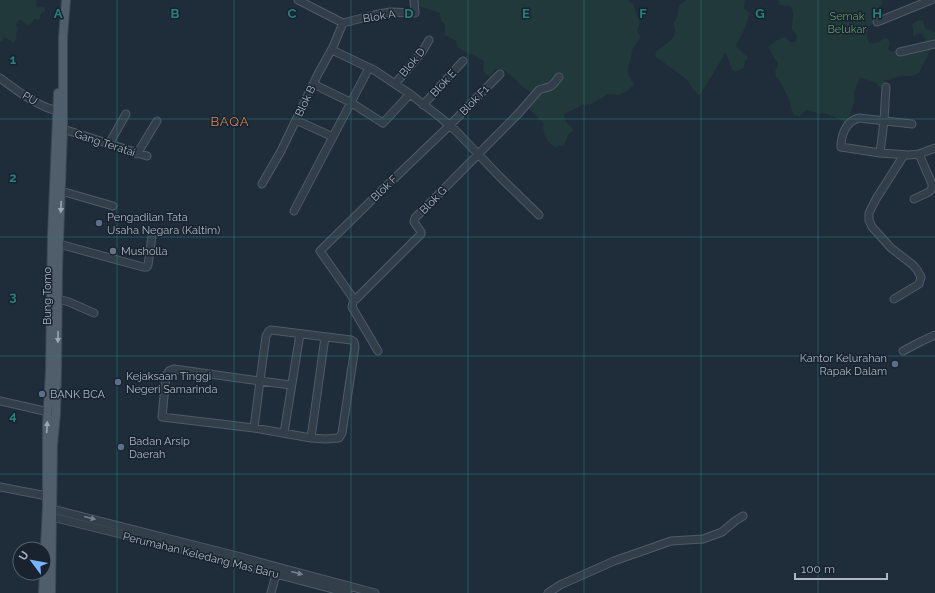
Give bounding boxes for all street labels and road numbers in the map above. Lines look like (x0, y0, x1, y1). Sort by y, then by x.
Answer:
street label: Blok A (362, 7, 397, 25)
street label: Blok D (397, 45, 428, 79)
street label: Blok E (428, 67, 459, 100)
street label: Blok F1 (457, 82, 492, 118)
street label: Blok B (292, 84, 318, 119)
street label: PU (20, 89, 40, 108)
street label: Gang Teratai (73, 128, 137, 159)
street label: Blok F (368, 172, 401, 204)
street label: Blok G (417, 184, 450, 217)
street label: Bung Tomo (41, 266, 54, 325)
street label: Perumahan Keledang Mas Baru (122, 530, 280, 581)

